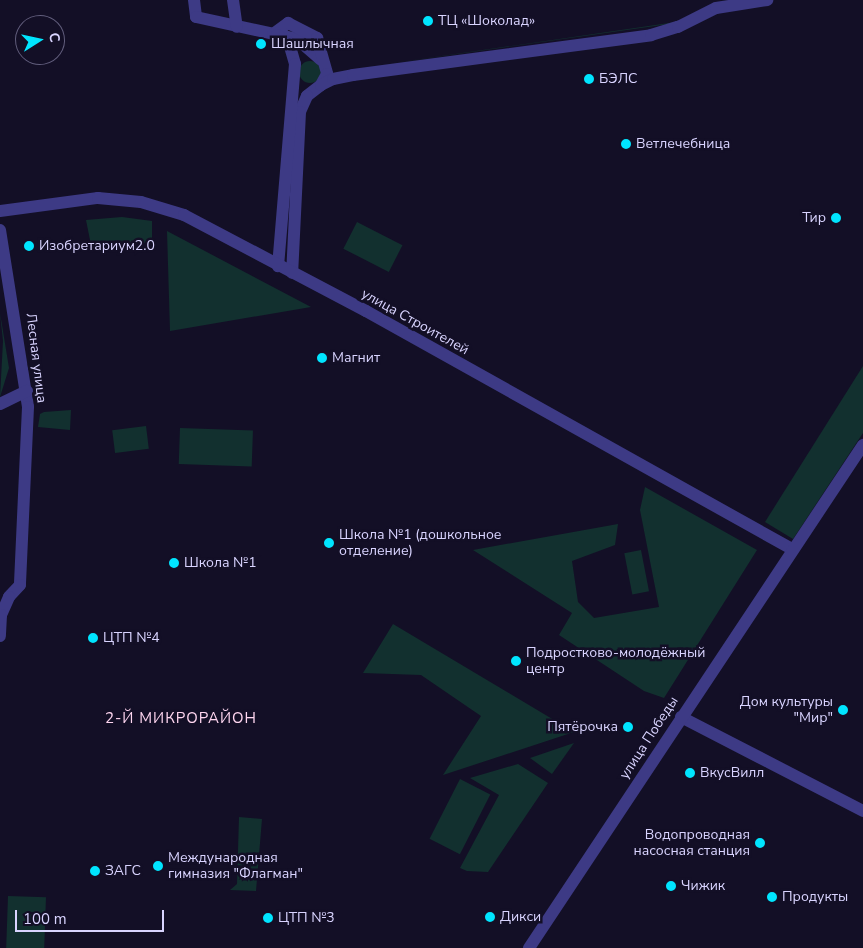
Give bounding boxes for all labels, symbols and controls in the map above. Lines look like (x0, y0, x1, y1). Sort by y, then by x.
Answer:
place label: ТЦ «Шоколад» (438, 13, 535, 29)
north arrow (15, 15, 65, 65)
marker: ТЦ «Шоколад» (422, 15, 434, 27)
text: С (44, 31, 64, 44)
place label: Шашлычная (271, 36, 354, 52)
marker: Шашлычная (255, 38, 267, 50)
place label: БЭЛС (599, 71, 637, 87)
marker: БЭЛС (583, 73, 595, 85)
place label: Ветлечебница (636, 136, 730, 152)
marker: Ветлечебница (620, 138, 632, 150)
place label: Тир (802, 210, 826, 226)
marker: Тир (830, 212, 842, 224)
place label: Изобретариум2.0 (39, 238, 155, 254)
marker: Изобретариум2.0 (23, 240, 35, 252)
street label: улица Строителей (358, 286, 472, 358)
street label: Лесная улица (22, 312, 50, 404)
place label: Магнит (332, 350, 380, 366)
marker: Магнит (316, 352, 328, 364)
place label: Школа №1 (дошкольное отделение) (339, 527, 501, 560)
marker: Школа №1 (дошкольное отделение) (323, 537, 335, 549)
place label: Школа №1 (184, 555, 257, 571)
marker: Школа №1 (168, 557, 180, 569)
place label: ЦТП №4 (103, 630, 160, 646)
marker: ЦТП №4 (87, 632, 99, 644)
place label: Подростково-молодёжный центр (526, 645, 705, 678)
marker: Подростково-молодёжный центр (510, 655, 522, 667)
street label: улица Победы (616, 694, 682, 782)
place label: Дом культуры "Мир" (740, 694, 833, 726)
marker: Дом культуры "Мир" (837, 704, 849, 716)
district label: 2-Й МИКРОРАЙОН (103, 710, 259, 728)
place label: Пятёрочка (547, 719, 618, 735)
marker: Пятёрочка (622, 721, 634, 733)
place label: ВкусВилл (700, 765, 764, 781)
marker: ВкусВилл (684, 767, 696, 779)
place label: Водопроводная насосная станция (633, 827, 750, 860)
marker: Водопроводная насосная станция (754, 837, 766, 849)
place label: Международная гимназия "Флагман" (168, 850, 303, 882)
marker: Международная гимназия "Флагман" (152, 860, 164, 872)
place label: ЗАГС (105, 863, 141, 879)
marker: ЗАГС (89, 865, 101, 877)
place label: Чижик (681, 878, 725, 894)
marker: Чижик (665, 880, 677, 892)
place label: Продукты (782, 889, 848, 905)
marker: Продукты (766, 891, 778, 903)
scale bar (18, 900, 166, 932)
text: 100 m (23, 909, 67, 929)
place label: Дикси (500, 909, 541, 925)
place label: ЦТП №3 (278, 910, 335, 926)
marker: Дикси (484, 911, 496, 923)
marker: ЦТП №3 (262, 912, 274, 924)

